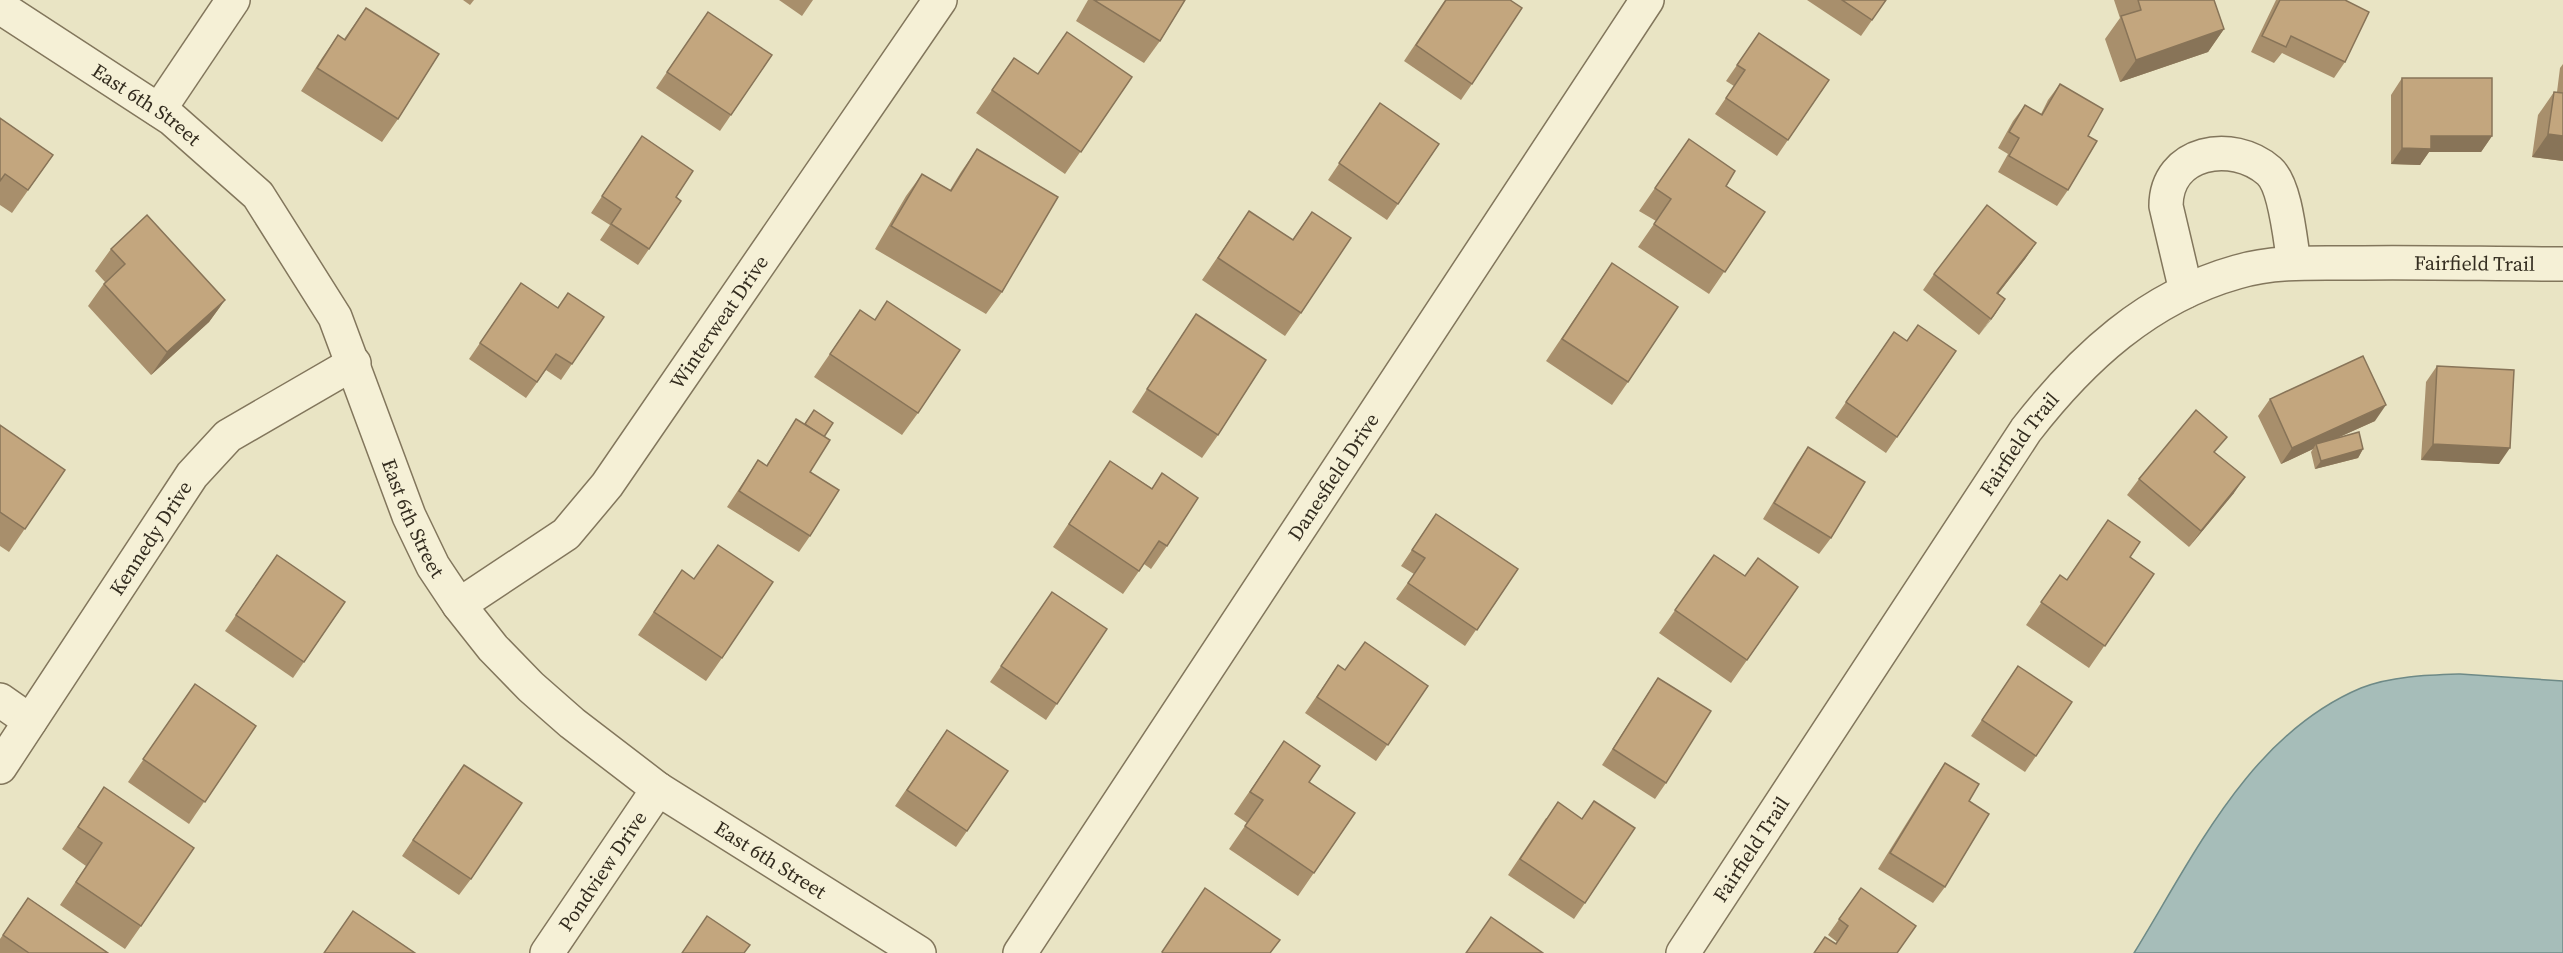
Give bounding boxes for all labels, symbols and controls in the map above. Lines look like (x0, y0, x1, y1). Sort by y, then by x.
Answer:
street label: East 6th Street (87, 57, 207, 153)
street label: Fairfield Trail (2414, 249, 2535, 278)
street label: Winterweat Drive (663, 250, 775, 395)
street label: Fairfield Trail (1973, 386, 2065, 501)
street label: Danesfield Drive (1281, 407, 1386, 546)
street label: East 6th Street (375, 455, 451, 584)
street label: Kennedy Drive (103, 475, 198, 601)
street label: Fairfield Trail (1706, 791, 1796, 908)
street label: Pondview Drive (552, 805, 653, 937)
street label: East 6th Street (709, 814, 832, 906)

